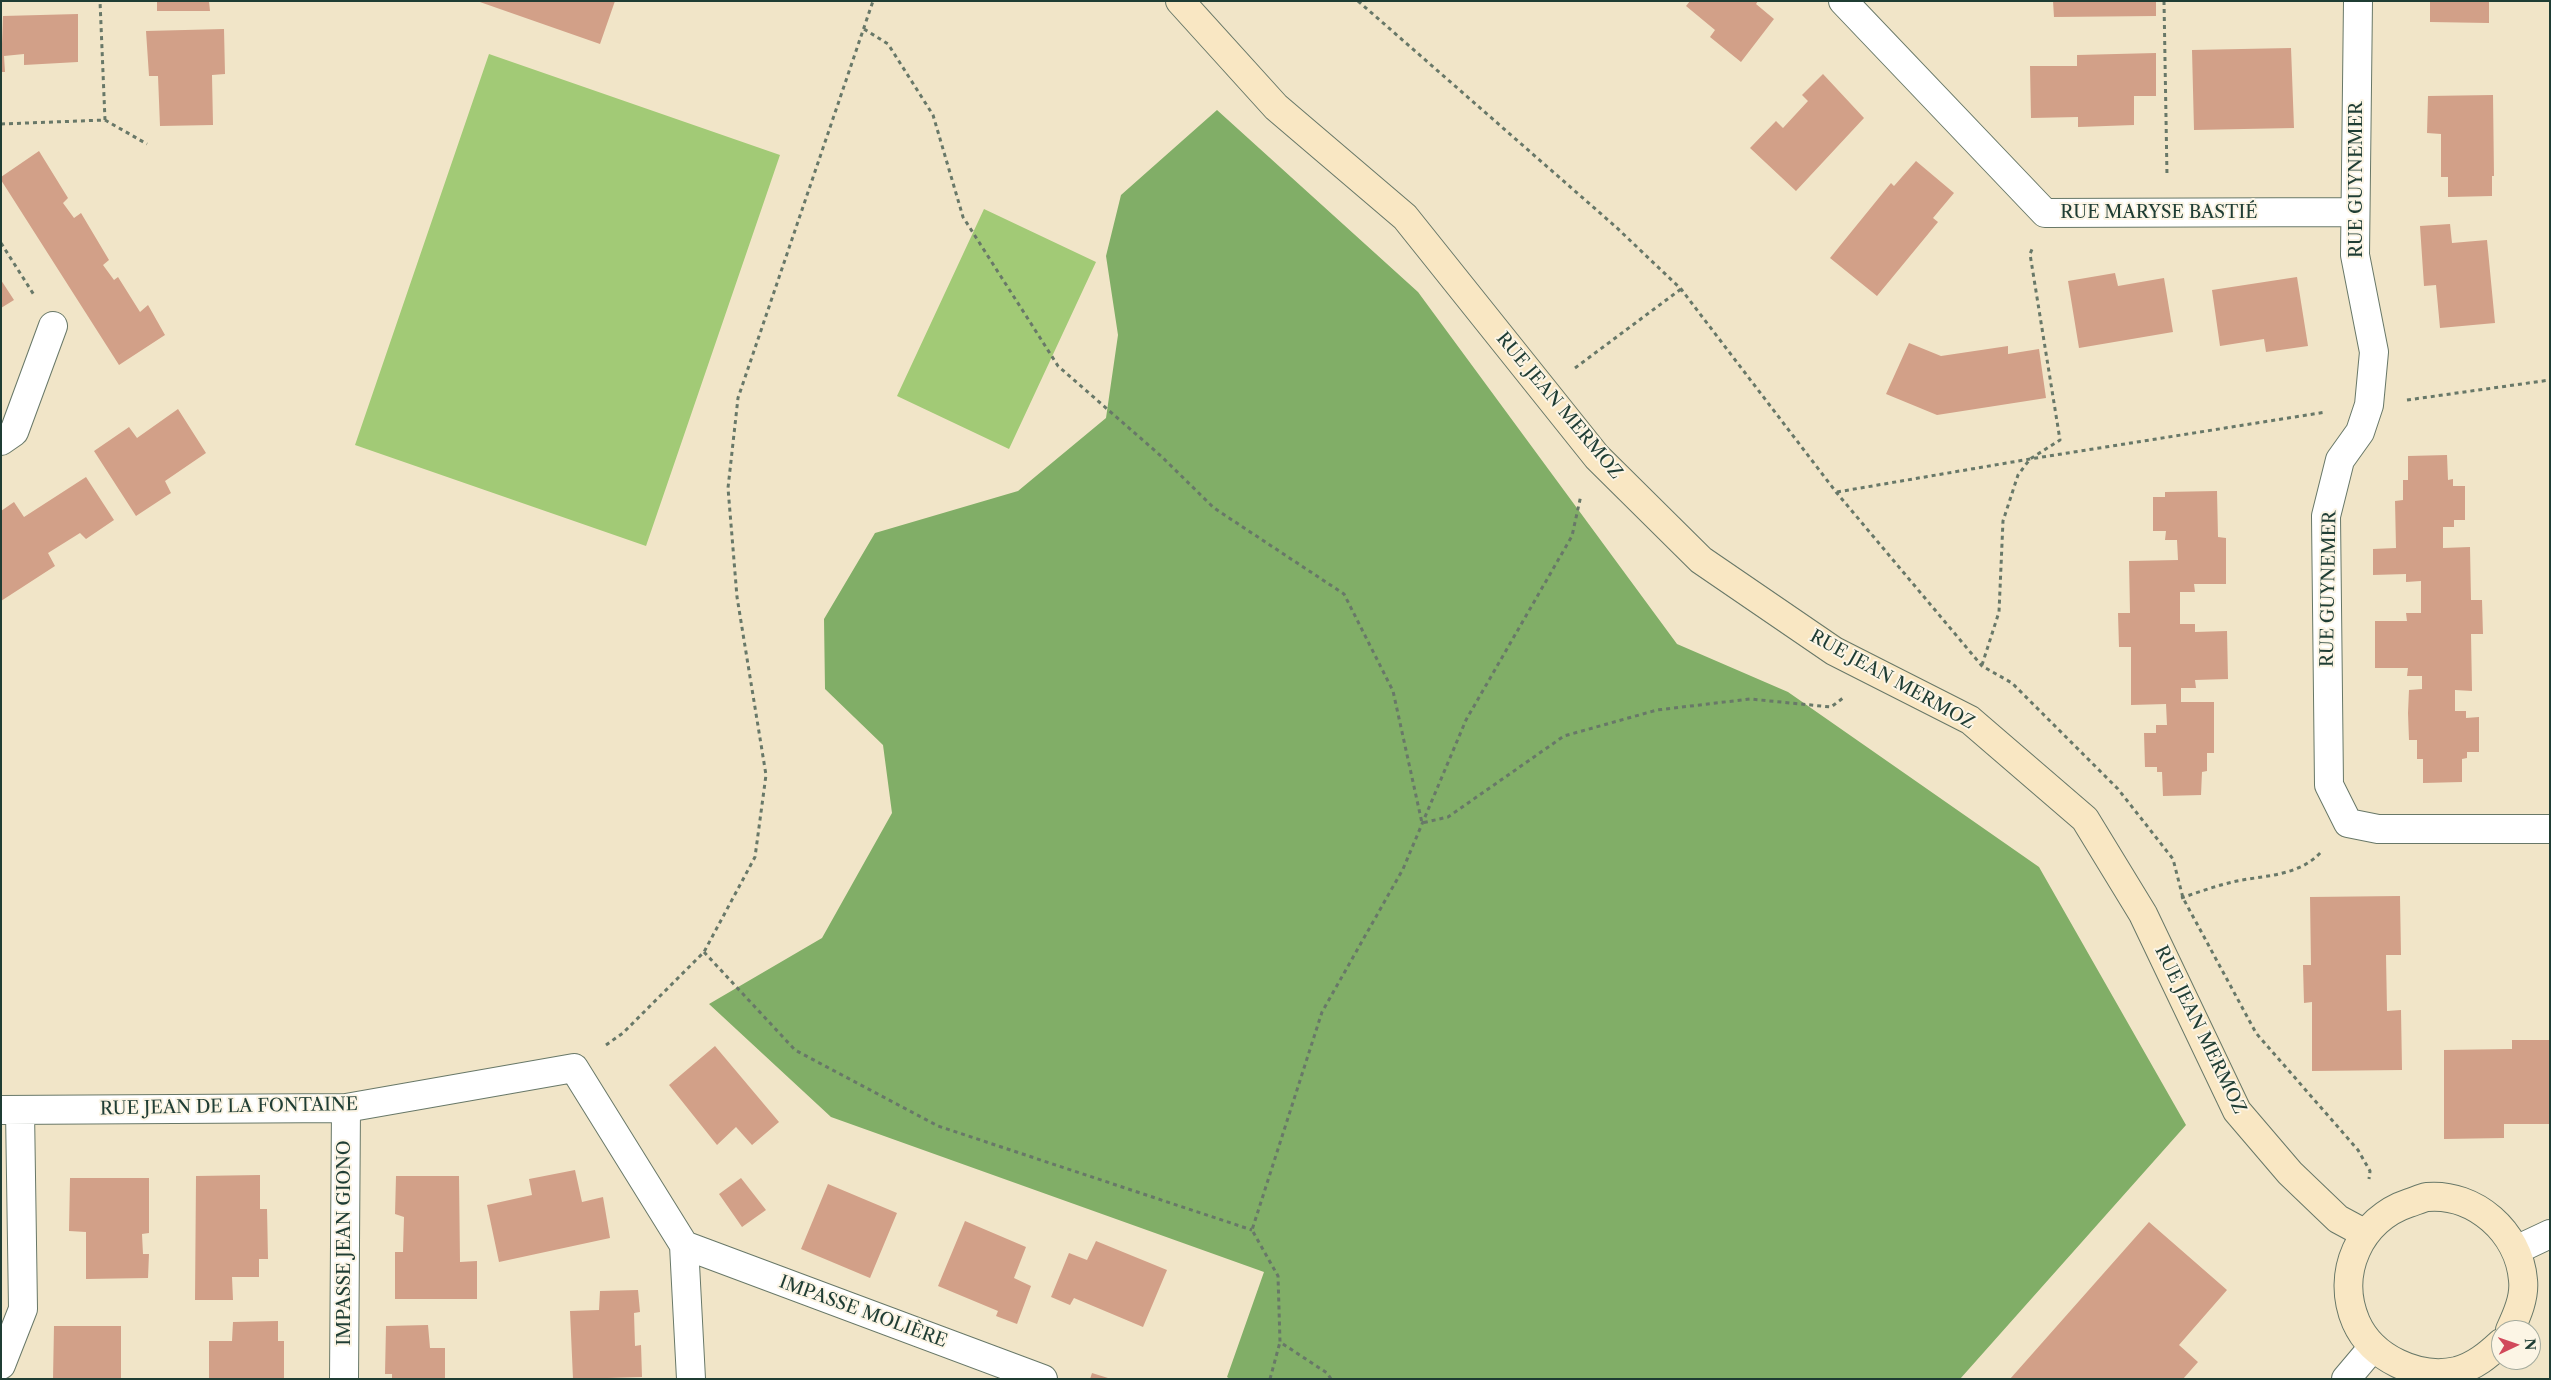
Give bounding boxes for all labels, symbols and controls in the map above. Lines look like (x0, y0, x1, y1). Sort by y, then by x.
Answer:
street label: RUE GUYNEMER (2346, 102, 2368, 258)
street label: RUE MARYSE BASTIÉ (2060, 202, 2258, 224)
street label: RUE JEAN MERMOZ (1491, 328, 1627, 484)
street label: RUE GUYNEMER (2317, 511, 2341, 667)
street label: RUE JEAN MERMOZ (1806, 626, 1978, 734)
street label: RUE JEAN MERMOZ (2150, 942, 2250, 1118)
street label: RUE JEAN DE LA FONTAINE (100, 1094, 358, 1120)
street label: IMPASSE JEAN GIONO (334, 1140, 356, 1346)
street label: IMPASSE MOLIÈRE (776, 1272, 950, 1352)
north arrow (2491, 1320, 2541, 1370)
text: N (2521, 1338, 2539, 1351)

